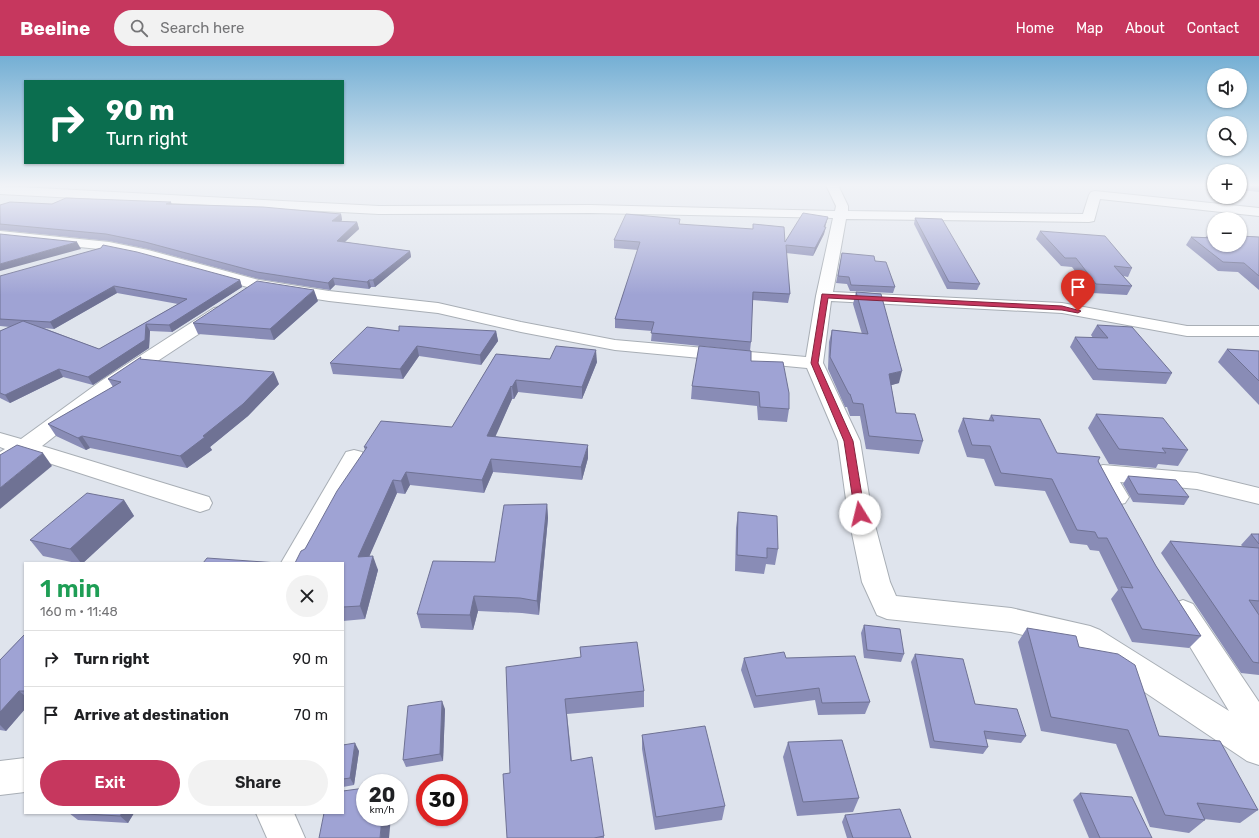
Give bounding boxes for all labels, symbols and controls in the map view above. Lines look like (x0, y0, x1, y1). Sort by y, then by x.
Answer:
search box (114, 10, 394, 46)
text: Beeline (20, 17, 90, 40)
icon: search (128, 17, 150, 39)
text: Search here (160, 19, 244, 37)
text: Home (1016, 20, 1054, 37)
text: Map (1076, 20, 1103, 37)
text: About (1125, 20, 1165, 37)
text: Contact (1187, 20, 1239, 37)
map controls (1207, 68, 1247, 252)
button: sound (1207, 68, 1247, 108)
text: 90 m (106, 94, 175, 127)
icon: right (40, 96, 92, 148)
button: search (1207, 116, 1247, 156)
text: Turn right (106, 128, 188, 150)
button: + (1207, 164, 1247, 204)
button: − (1207, 212, 1247, 252)
pin (1061, 270, 1095, 311)
icon: arrive (1067, 276, 1089, 298)
position arrow (839, 493, 881, 535)
text: 1 min (40, 575, 100, 603)
button: close (286, 575, 328, 617)
text: 160 m · 11:48 (40, 604, 118, 619)
icon: right (40, 648, 62, 670)
text: Turn right (74, 650, 149, 668)
text: 90 m (293, 650, 328, 668)
icon: arrive (40, 704, 62, 726)
text: Arrive at destination (74, 706, 229, 724)
text: 70 m (294, 706, 328, 724)
button: Exit (40, 760, 180, 806)
button: Share (188, 760, 328, 806)
speed limit sign: 30 (416, 774, 468, 826)
text: 20 (369, 783, 395, 807)
text: km/h (370, 804, 394, 816)

